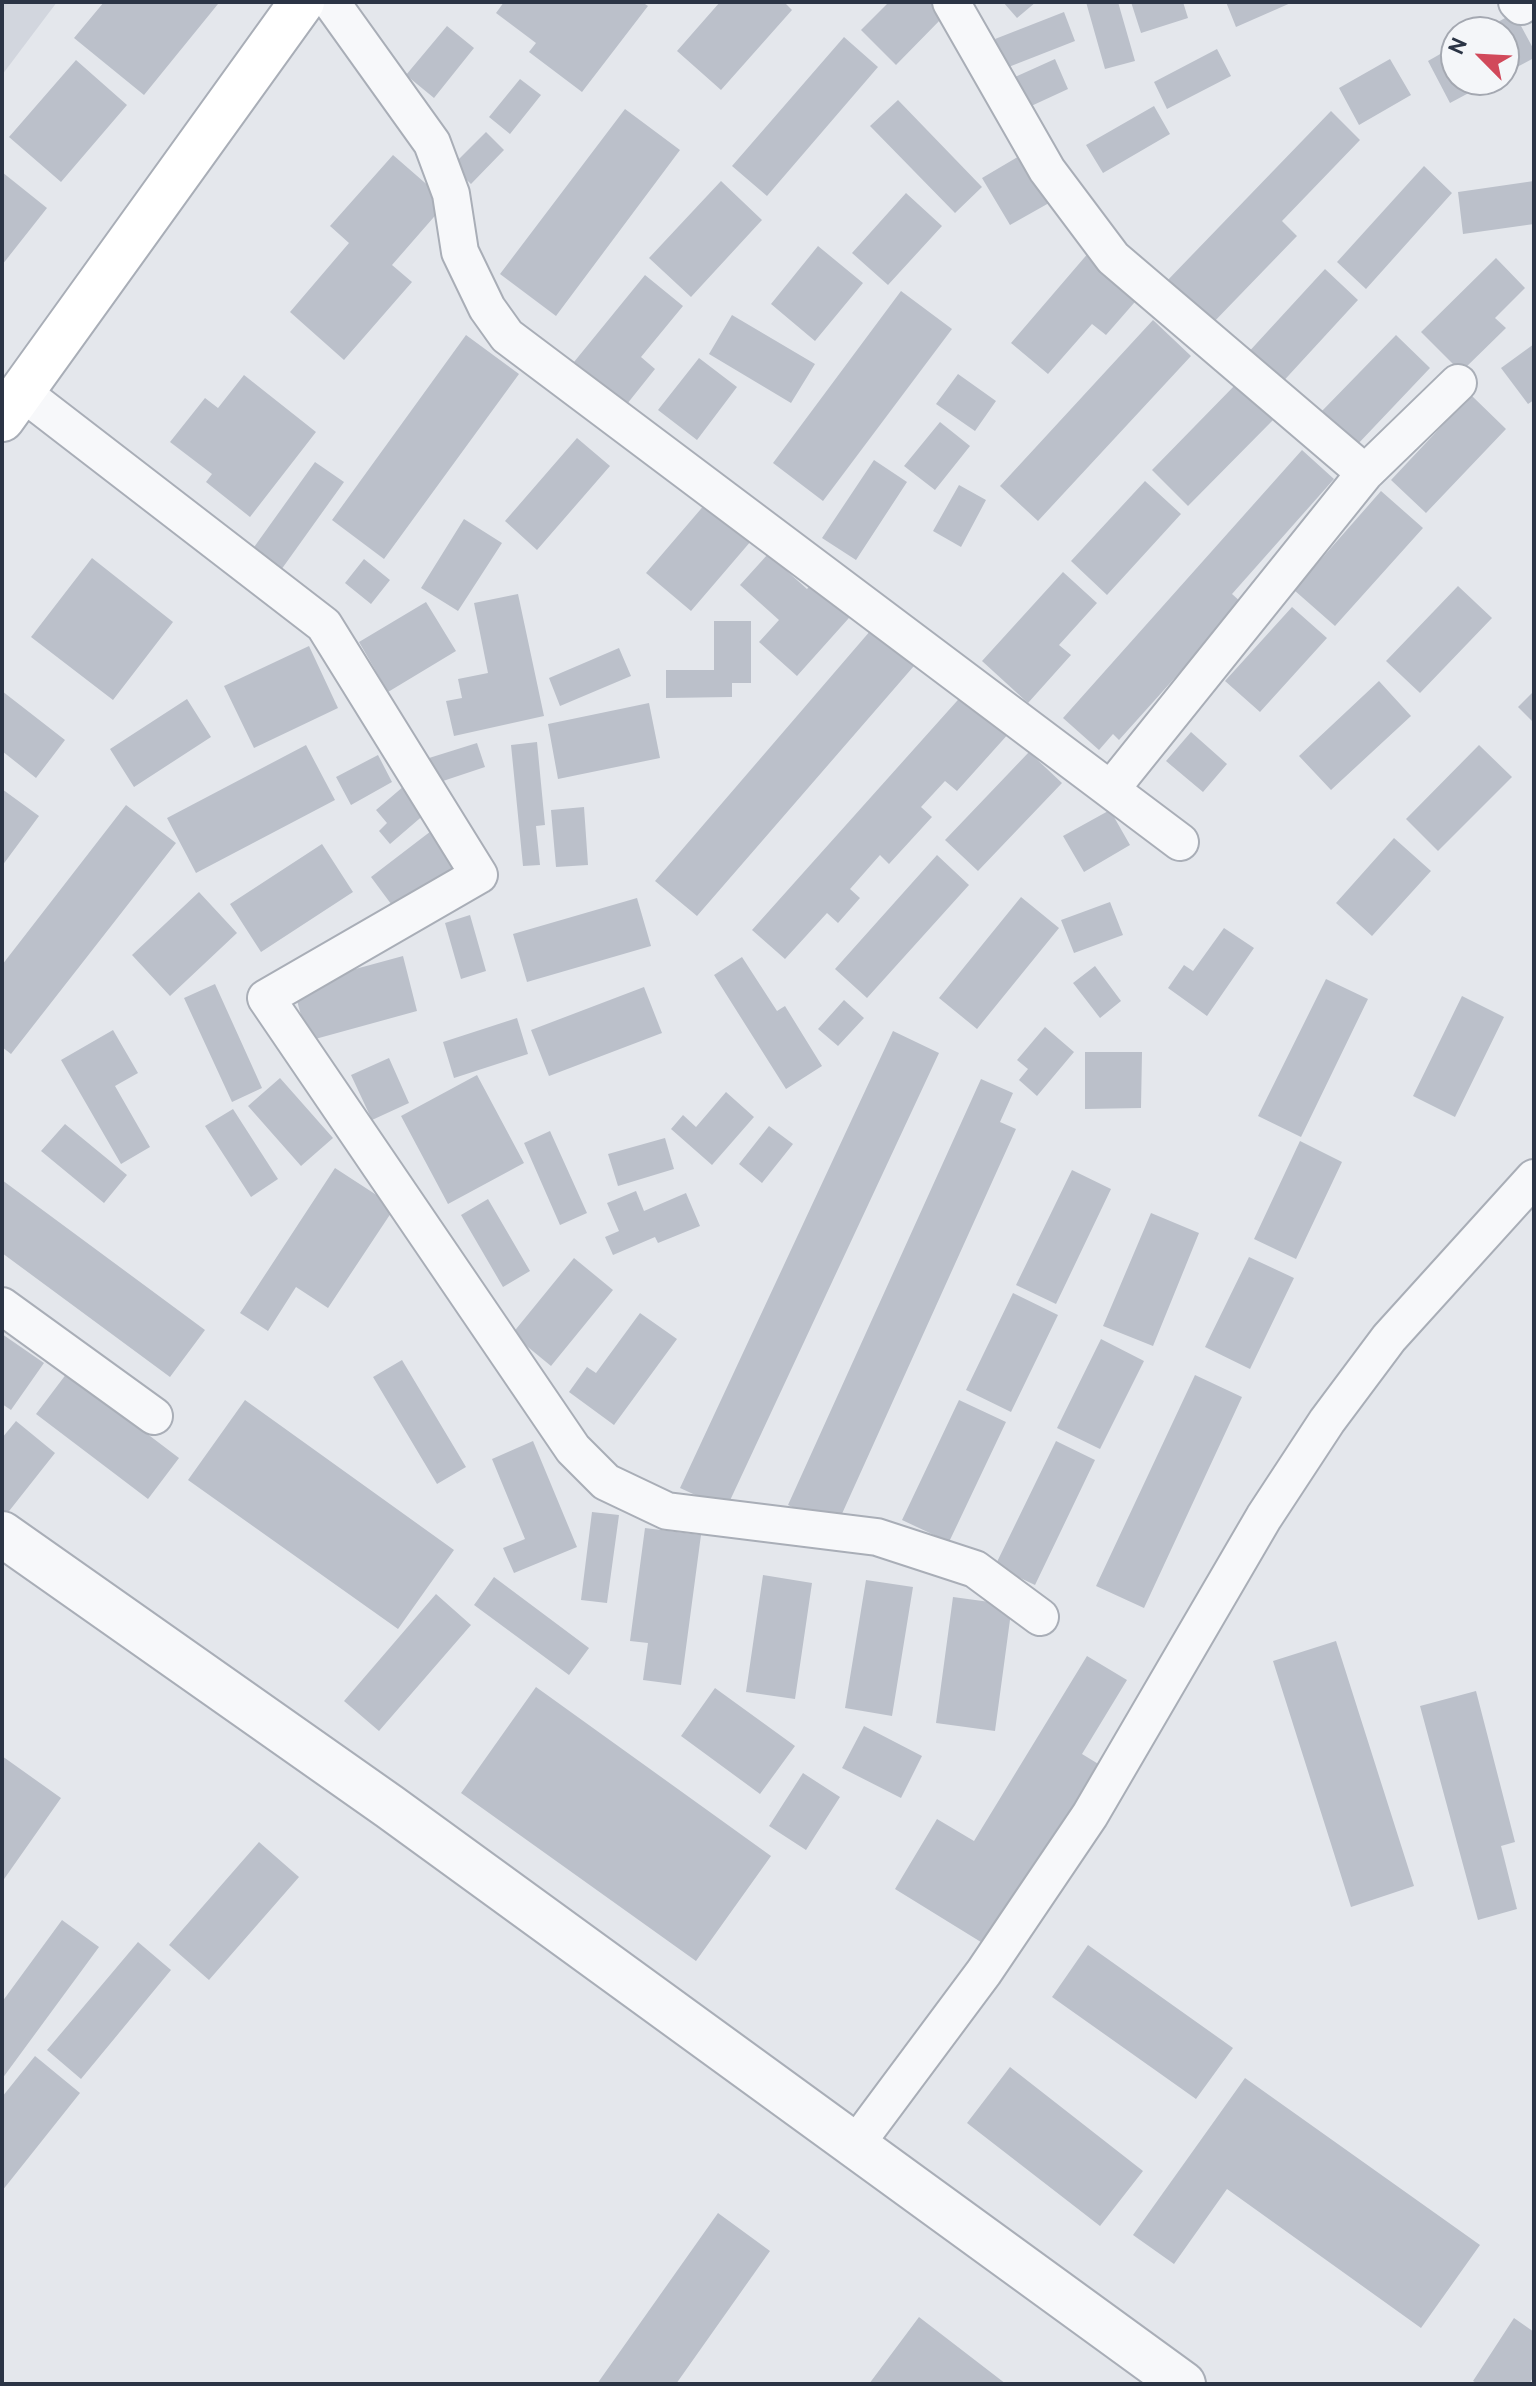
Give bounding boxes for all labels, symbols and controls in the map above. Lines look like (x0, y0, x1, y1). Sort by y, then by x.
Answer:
north arrow (1440, 16, 1520, 96)
text: N (1444, 34, 1475, 60)

